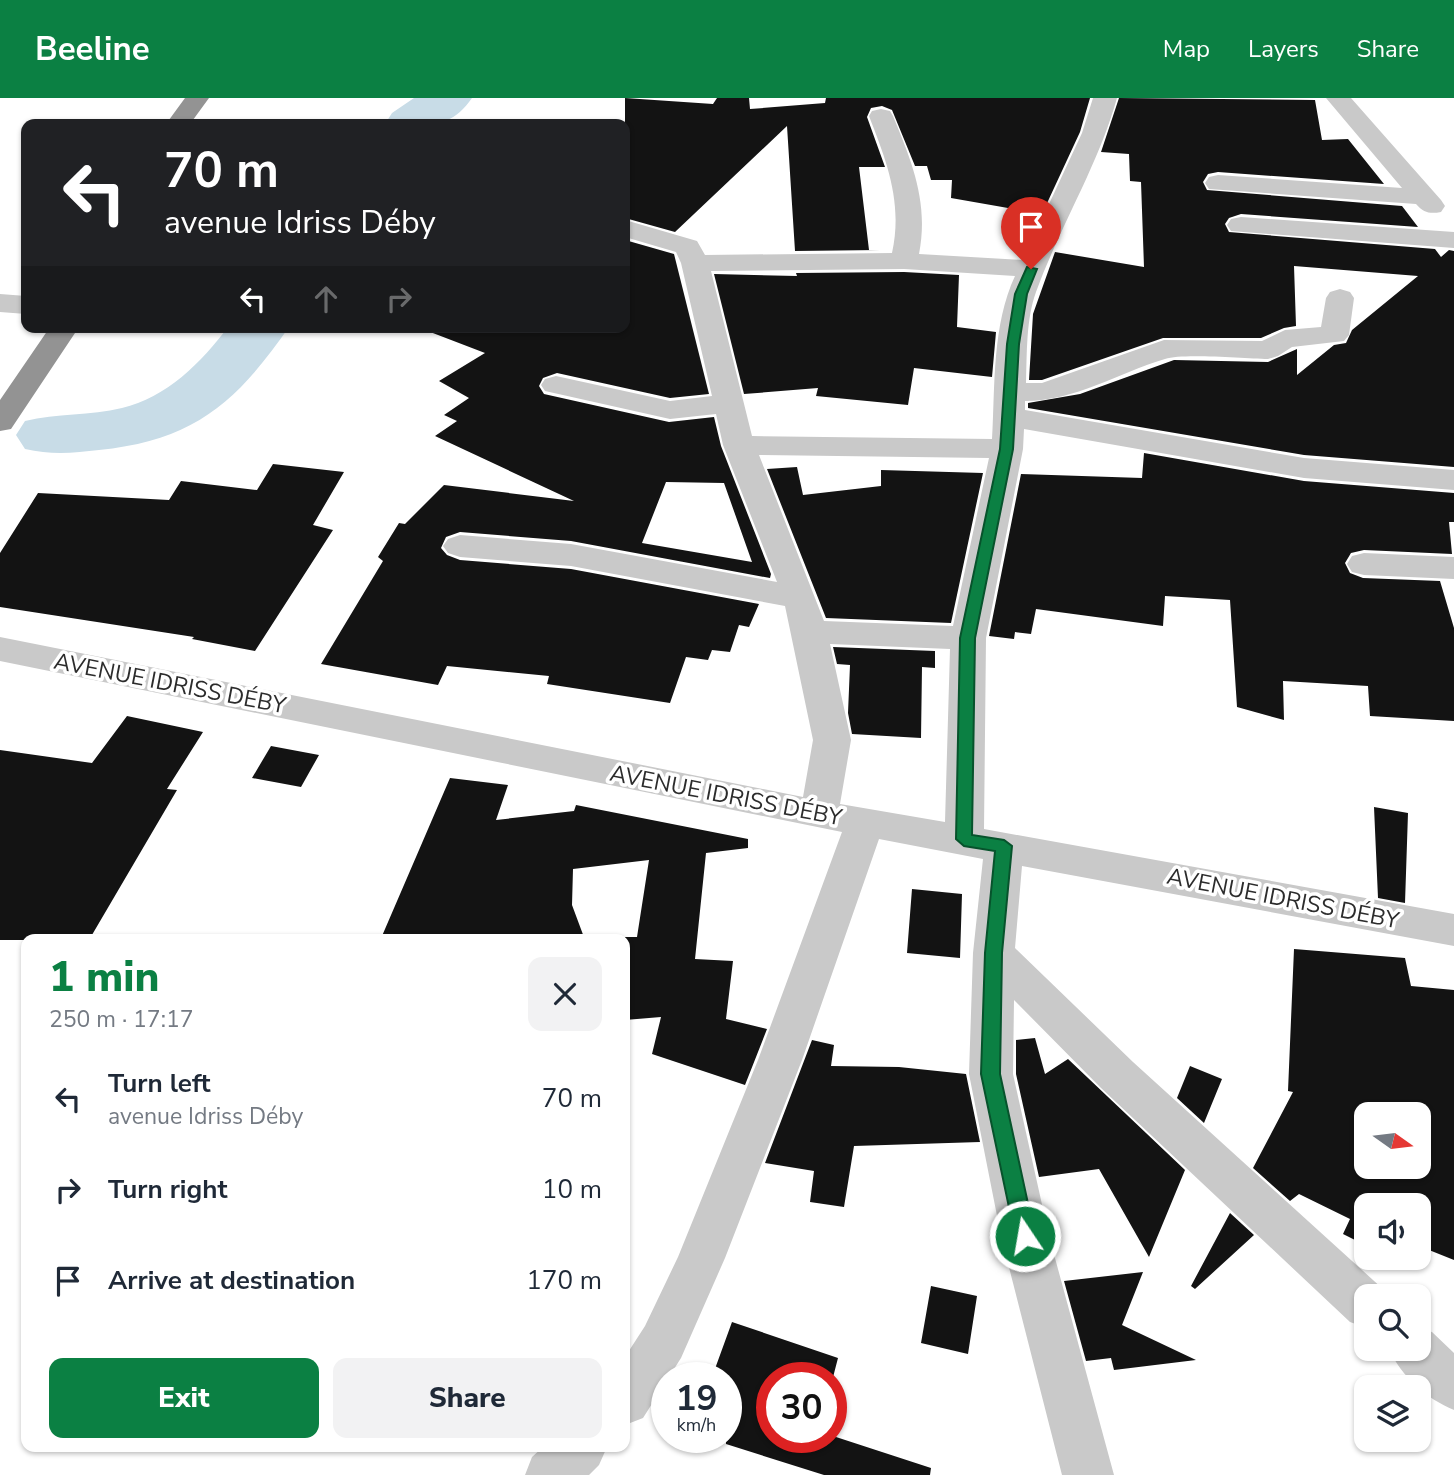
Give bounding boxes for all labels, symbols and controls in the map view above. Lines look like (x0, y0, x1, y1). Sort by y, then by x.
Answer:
text: Beeline (35, 27, 150, 72)
text: Map (1163, 33, 1210, 65)
text: Layers (1248, 33, 1319, 65)
text: Share (1357, 33, 1419, 65)
text: 70 m (164, 137, 279, 204)
icon: left (49, 147, 140, 238)
pin (1001, 197, 1061, 269)
text: avenue Idriss Déby (164, 201, 436, 244)
icon: arrive (1012, 208, 1050, 246)
icon: left (234, 280, 272, 318)
icon: ahead (307, 280, 345, 318)
icon: right (380, 280, 418, 318)
street label: AVENUE IDRISS DÉBY (51, 646, 289, 721)
street label: AVENUE IDRISS DÉBY (607, 758, 845, 833)
street label: AVENUE IDRISS DÉBY (1164, 861, 1402, 936)
text: 1 min (49, 949, 159, 1006)
button: close (528, 957, 602, 1031)
text: 250 m · 17:17 (49, 1004, 194, 1035)
text: Turn left (108, 1066, 211, 1101)
icon: left (49, 1080, 87, 1118)
text: 70 m (542, 1081, 602, 1116)
text: avenue Idriss Déby (108, 1101, 303, 1132)
north arrow (1354, 1102, 1432, 1180)
map controls (1354, 1102, 1431, 1452)
icon: right (49, 1171, 87, 1209)
text: Turn right (108, 1172, 227, 1207)
text: 10 m (542, 1172, 602, 1207)
button: sound (1354, 1193, 1431, 1270)
position arrow (988, 1199, 1062, 1273)
icon: arrive (49, 1262, 87, 1300)
text: Arrive at destination (108, 1263, 355, 1298)
text: 170 m (526, 1263, 602, 1298)
button: search (1354, 1284, 1431, 1361)
button: Exit (49, 1358, 319, 1438)
button: Share (333, 1358, 602, 1438)
speed limit sign: 30 (756, 1362, 847, 1453)
text: 19 (675, 1375, 718, 1422)
button: layers (1354, 1375, 1431, 1452)
text: km/h (677, 1413, 716, 1437)

